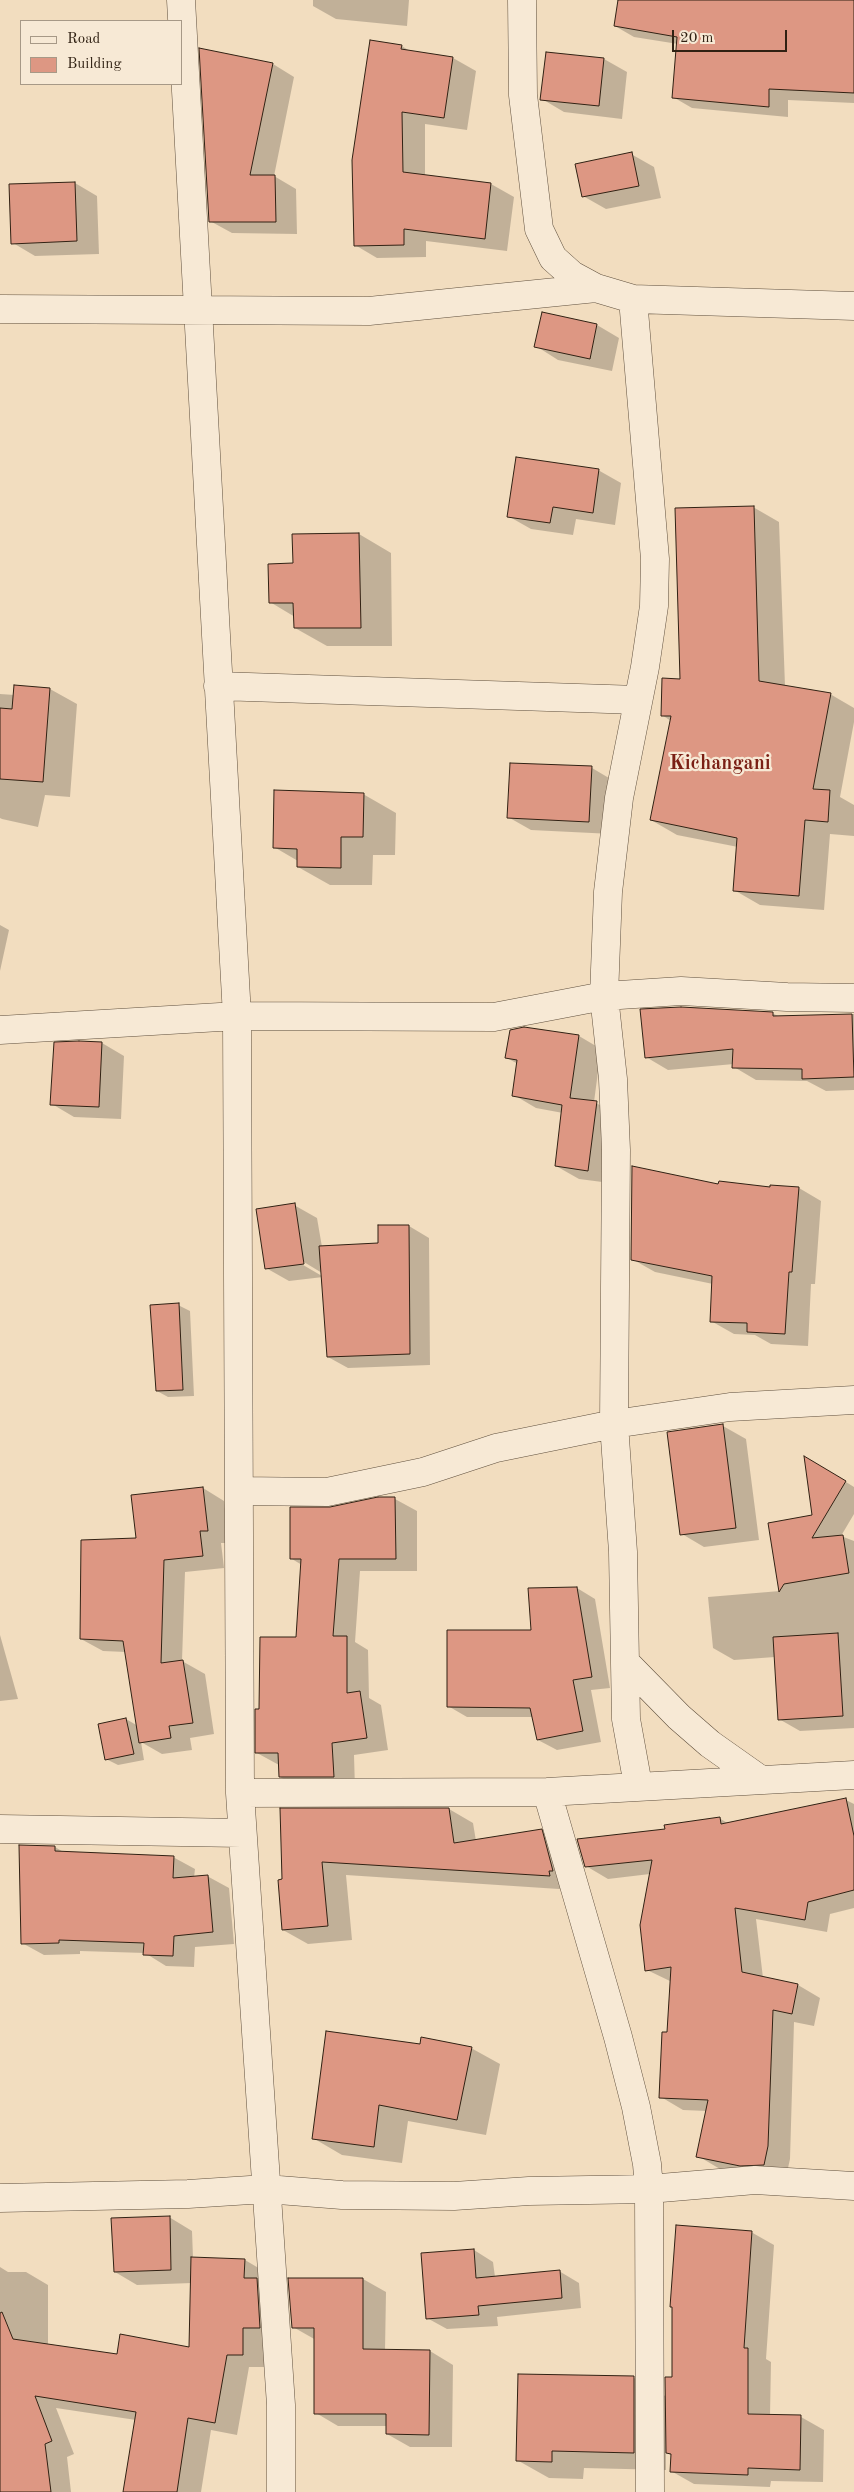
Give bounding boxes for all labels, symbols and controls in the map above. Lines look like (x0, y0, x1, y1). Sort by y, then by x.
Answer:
legend (20, 20, 182, 85)
scale bar (674, 20, 789, 52)
text: 20 m (680, 31, 714, 46)
text: Road (67, 32, 100, 47)
text: Building (67, 57, 122, 72)
district label: Kichangani (669, 752, 771, 776)

